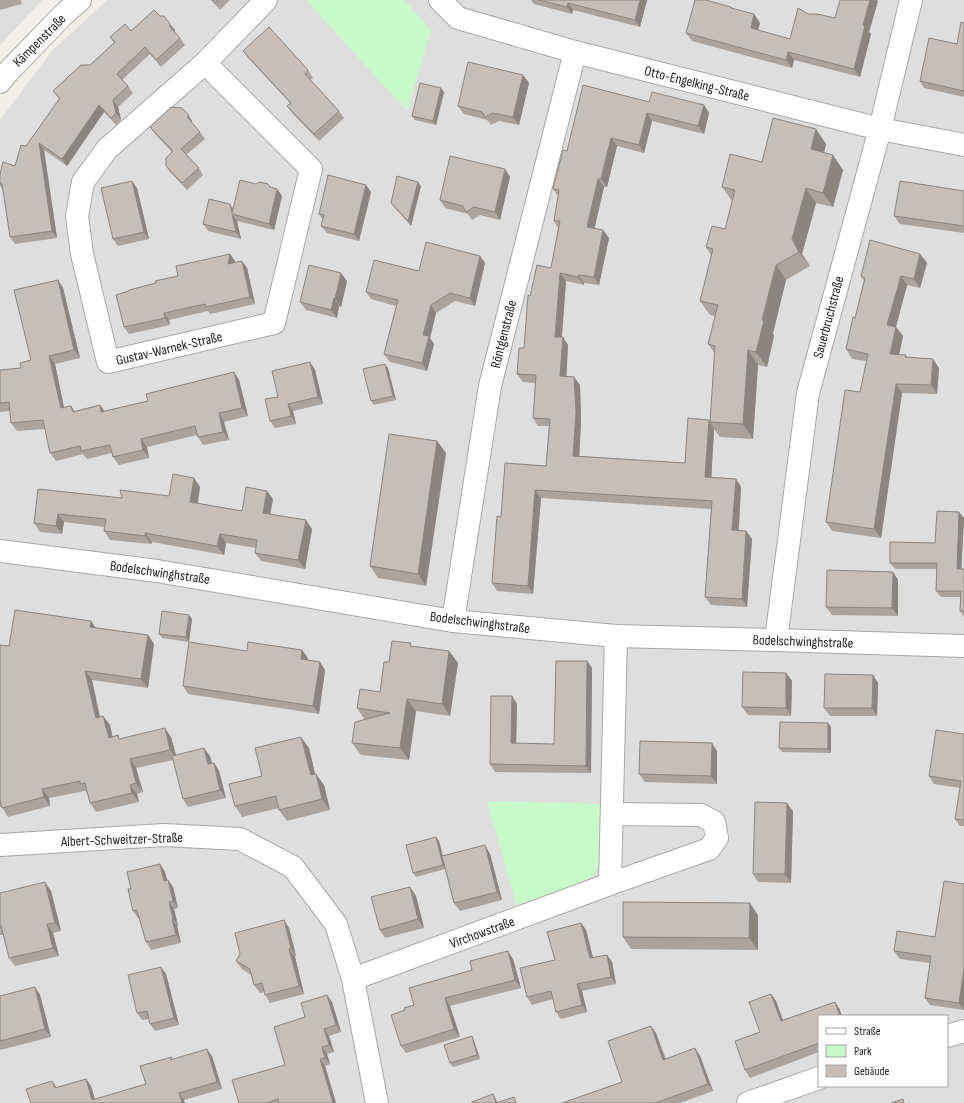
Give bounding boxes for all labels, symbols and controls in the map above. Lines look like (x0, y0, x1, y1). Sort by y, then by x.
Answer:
street label: Kämpenstraße (9, 10, 69, 70)
street label: Otto-Engelking-Straße (643, 62, 751, 105)
street label: Sauerbruchstraße (809, 274, 848, 360)
street label: Röntgenstraße (487, 298, 520, 370)
street label: Gustav-Warnek-Straße (114, 328, 224, 369)
street label: Bodelschwinghstraße (109, 557, 211, 588)
street label: Bodelschwinghstraße (429, 608, 531, 637)
street label: Bodelschwinghstraße (752, 631, 854, 652)
street label: Albert-Schweitzer-Straße (60, 829, 183, 850)
street label: Virchowstraße (447, 913, 517, 952)
legend (818, 1015, 948, 1087)
text: Straße (854, 1024, 881, 1039)
text: Park (854, 1044, 872, 1059)
text: Gebäude (854, 1064, 889, 1079)

